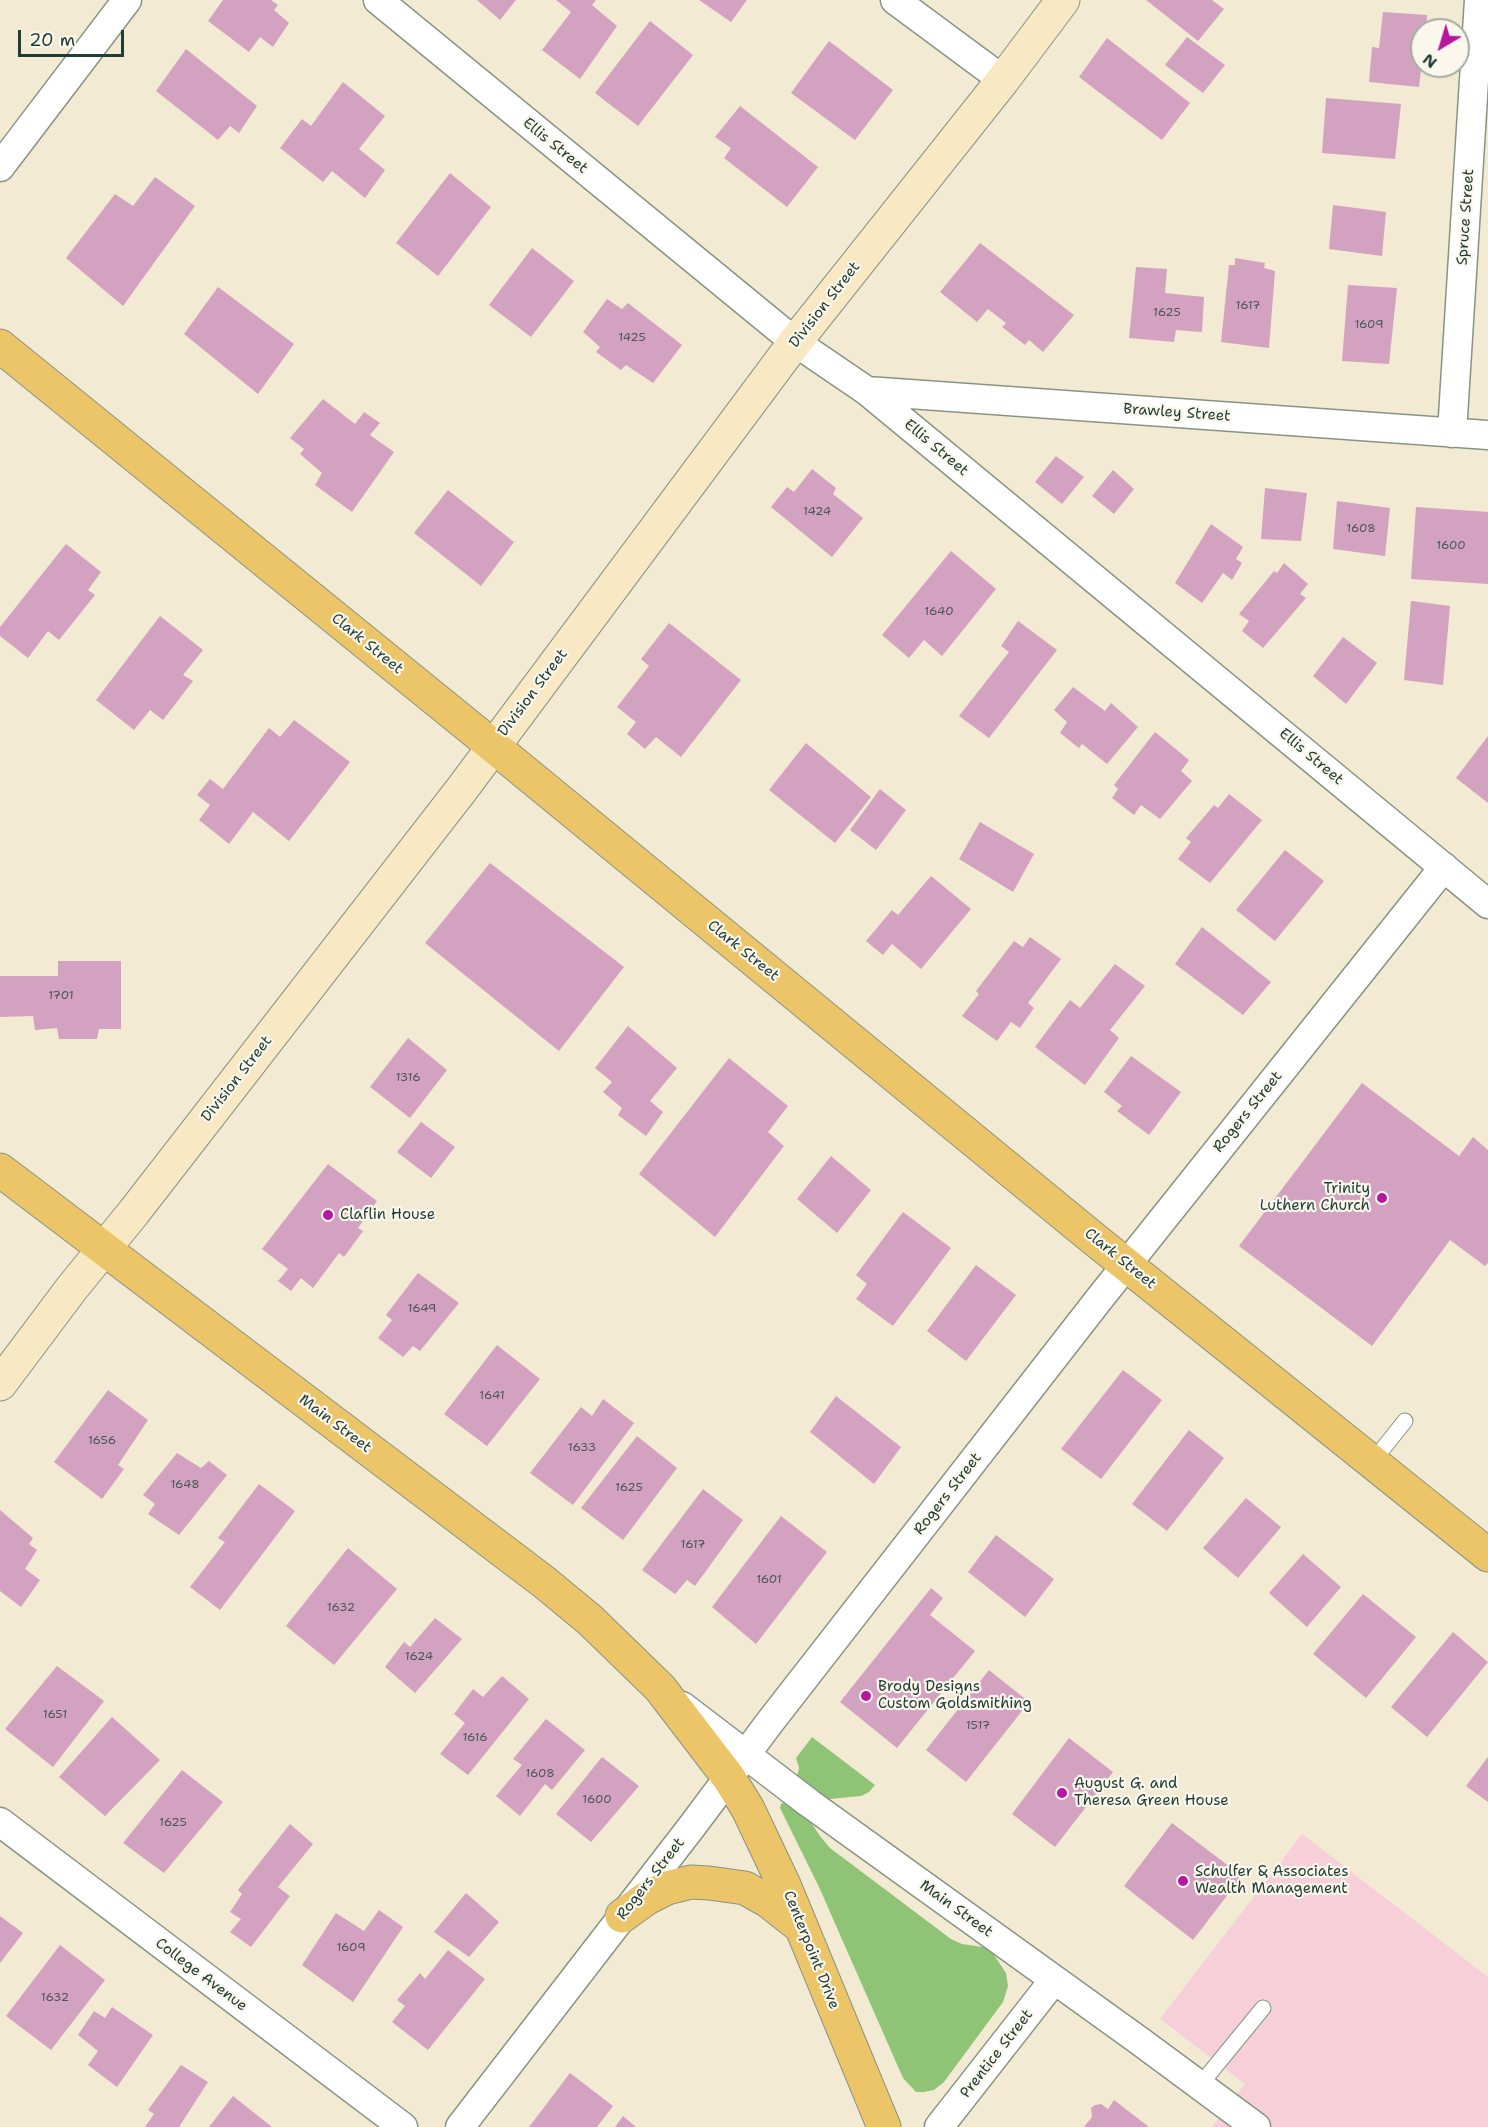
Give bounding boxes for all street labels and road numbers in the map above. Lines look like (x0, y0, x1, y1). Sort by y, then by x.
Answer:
street label: Ellis Street (519, 114, 591, 178)
street label: Spruce Street (1454, 168, 1478, 266)
street label: Division Street (786, 258, 864, 352)
street label: Brawley Street (1123, 400, 1231, 426)
street label: Ellis Street (900, 416, 972, 480)
street label: Clark Street (328, 610, 406, 678)
street label: Division Street (494, 646, 572, 740)
street label: Ellis Street (1275, 725, 1347, 789)
street label: Clark Street (704, 917, 782, 985)
street label: Division Street (198, 1032, 276, 1126)
street label: Rogers Street (1210, 1068, 1286, 1156)
street label: Clark Street (1081, 1225, 1159, 1293)
street label: Main Street (295, 1391, 375, 1457)
street label: Rogers Street (910, 1449, 986, 1539)
street label: Rogers Street (613, 1834, 689, 1924)
street label: Main Street (916, 1876, 996, 1942)
street label: Centerpoint Drive (779, 1888, 843, 2012)
street label: College Avenue (151, 1935, 251, 2015)
street label: Prentice Street (957, 2006, 1037, 2102)

